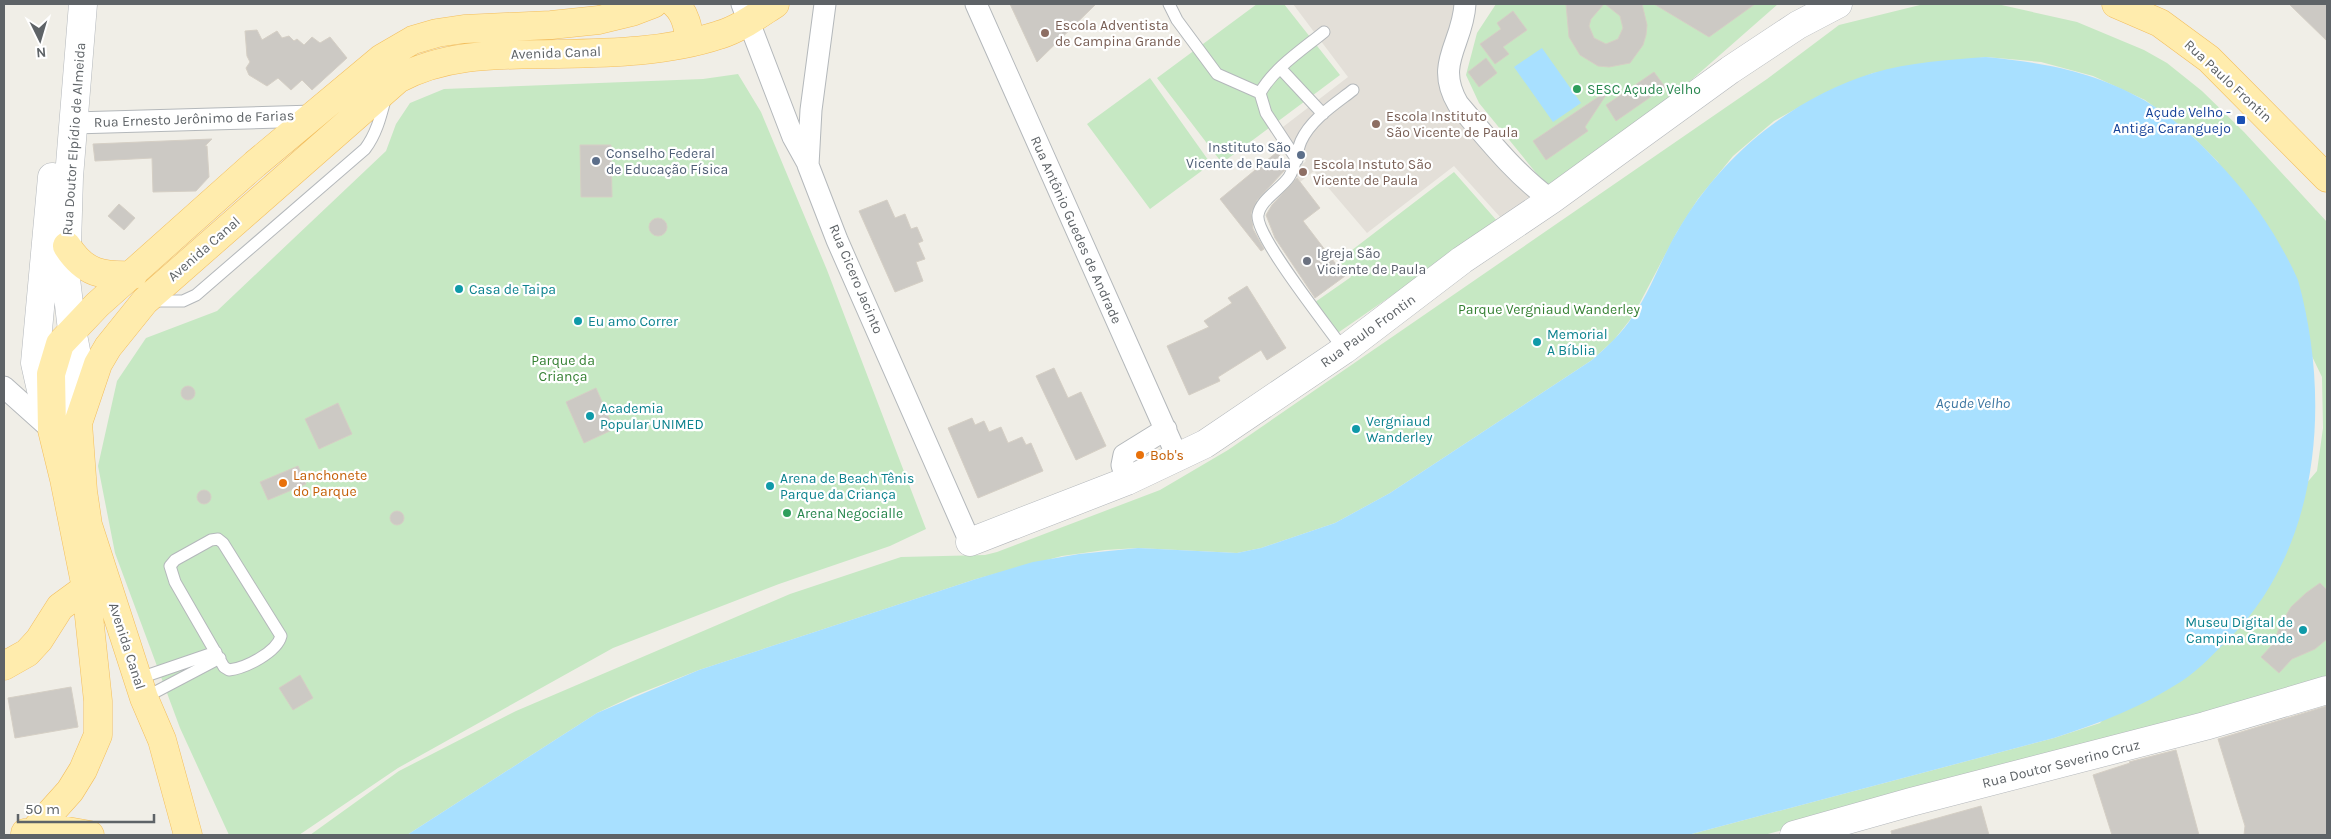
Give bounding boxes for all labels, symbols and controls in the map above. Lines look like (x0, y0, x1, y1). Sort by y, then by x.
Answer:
north arrow (15, 15, 65, 65)
place label: Escola Adventista de Campina Grande (1055, 17, 1181, 50)
marker: Escola Adventista de Campina Grande (1039, 27, 1051, 39)
street label: Rua Paulo Frontin (2181, 36, 2275, 126)
street label: Rua Doutor Elpídio de Almeida (59, 42, 89, 236)
street label: Avenida Canal (511, 43, 601, 63)
text: N (35, 44, 47, 61)
place label: SESC Açude Velho (1587, 81, 1701, 98)
marker: SESC Açude Velho (1571, 83, 1583, 95)
place label: Açude Velho - Antiga Caranguejo (2113, 104, 2231, 137)
street label: Rua Ernesto Jerônimo de Farias (94, 107, 294, 131)
place label: Escola Instituto São Vicente de Paula (1386, 108, 1518, 141)
marker: Açude Velho - Antiga Caranguejo (2235, 114, 2247, 126)
marker: Escola Instituto São Vicente de Paula (1370, 118, 1382, 130)
street label: Rua Antônio Guedes de Andrade (1027, 133, 1125, 327)
place label: Instituto São Vicente de Paula (1186, 139, 1291, 172)
place label: Conselho Federal de Educação Física (606, 145, 728, 178)
marker: Instituto São Vicente de Paula (1295, 149, 1307, 161)
marker: Conselho Federal de Educação Física (590, 155, 602, 167)
place label: Escola Instuto São Vicente de Paula (1313, 156, 1432, 189)
marker: Escola Instuto São Vicente de Paula (1297, 166, 1309, 178)
street label: Avenida Canal (164, 213, 244, 285)
street label: Rua Cicero Jacinto (825, 222, 887, 336)
place label: Igreja São Viciente de Paula (1317, 245, 1426, 278)
marker: Igreja São Viciente de Paula (1301, 255, 1313, 267)
place label: Casa de Taipa (469, 281, 556, 298)
marker: Casa de Taipa (453, 283, 465, 295)
street label: Rua Paulo Frontin (1317, 291, 1419, 371)
park label: Parque Vergniaud Wanderley (1458, 301, 1640, 318)
place label: Eu amo Correr (588, 313, 679, 330)
marker: Eu amo Correr (572, 315, 584, 327)
place label: Memorial A Bíblia (1547, 326, 1608, 359)
marker: Memorial A Bíblia (1531, 336, 1543, 348)
park label: Parque da Criança (531, 352, 595, 385)
water label: Açude Velho (1936, 394, 2011, 412)
place label: Academia Popular UNIMED (600, 400, 704, 433)
marker: Academia Popular UNIMED (584, 410, 596, 422)
place label: Vergniaud Wanderley (1366, 413, 1433, 446)
marker: Vergniaud Wanderley (1350, 423, 1362, 435)
place label: Bob's (1150, 447, 1184, 464)
marker: Bob's (1134, 449, 1146, 461)
place label: Lanchonete do Parque (293, 467, 367, 500)
place label: Arena de Beach Tênis Parque da Criança (780, 470, 914, 503)
marker: Lanchonete do Parque (277, 477, 289, 489)
marker: Arena de Beach Tênis Parque da Criança (764, 480, 776, 492)
place label: Arena Negocialle (797, 505, 903, 522)
marker: Arena Negocialle (781, 507, 793, 519)
street label: Avenida Canal (105, 600, 149, 692)
place label: Museu Digital de Campina Grande (2185, 614, 2293, 647)
marker: Museu Digital de Campina Grande (2297, 624, 2309, 636)
street label: Rua Doutor Severino Cruz (1980, 736, 2142, 792)
scale bar (18, 792, 154, 824)
text: 50 m (25, 800, 60, 818)

